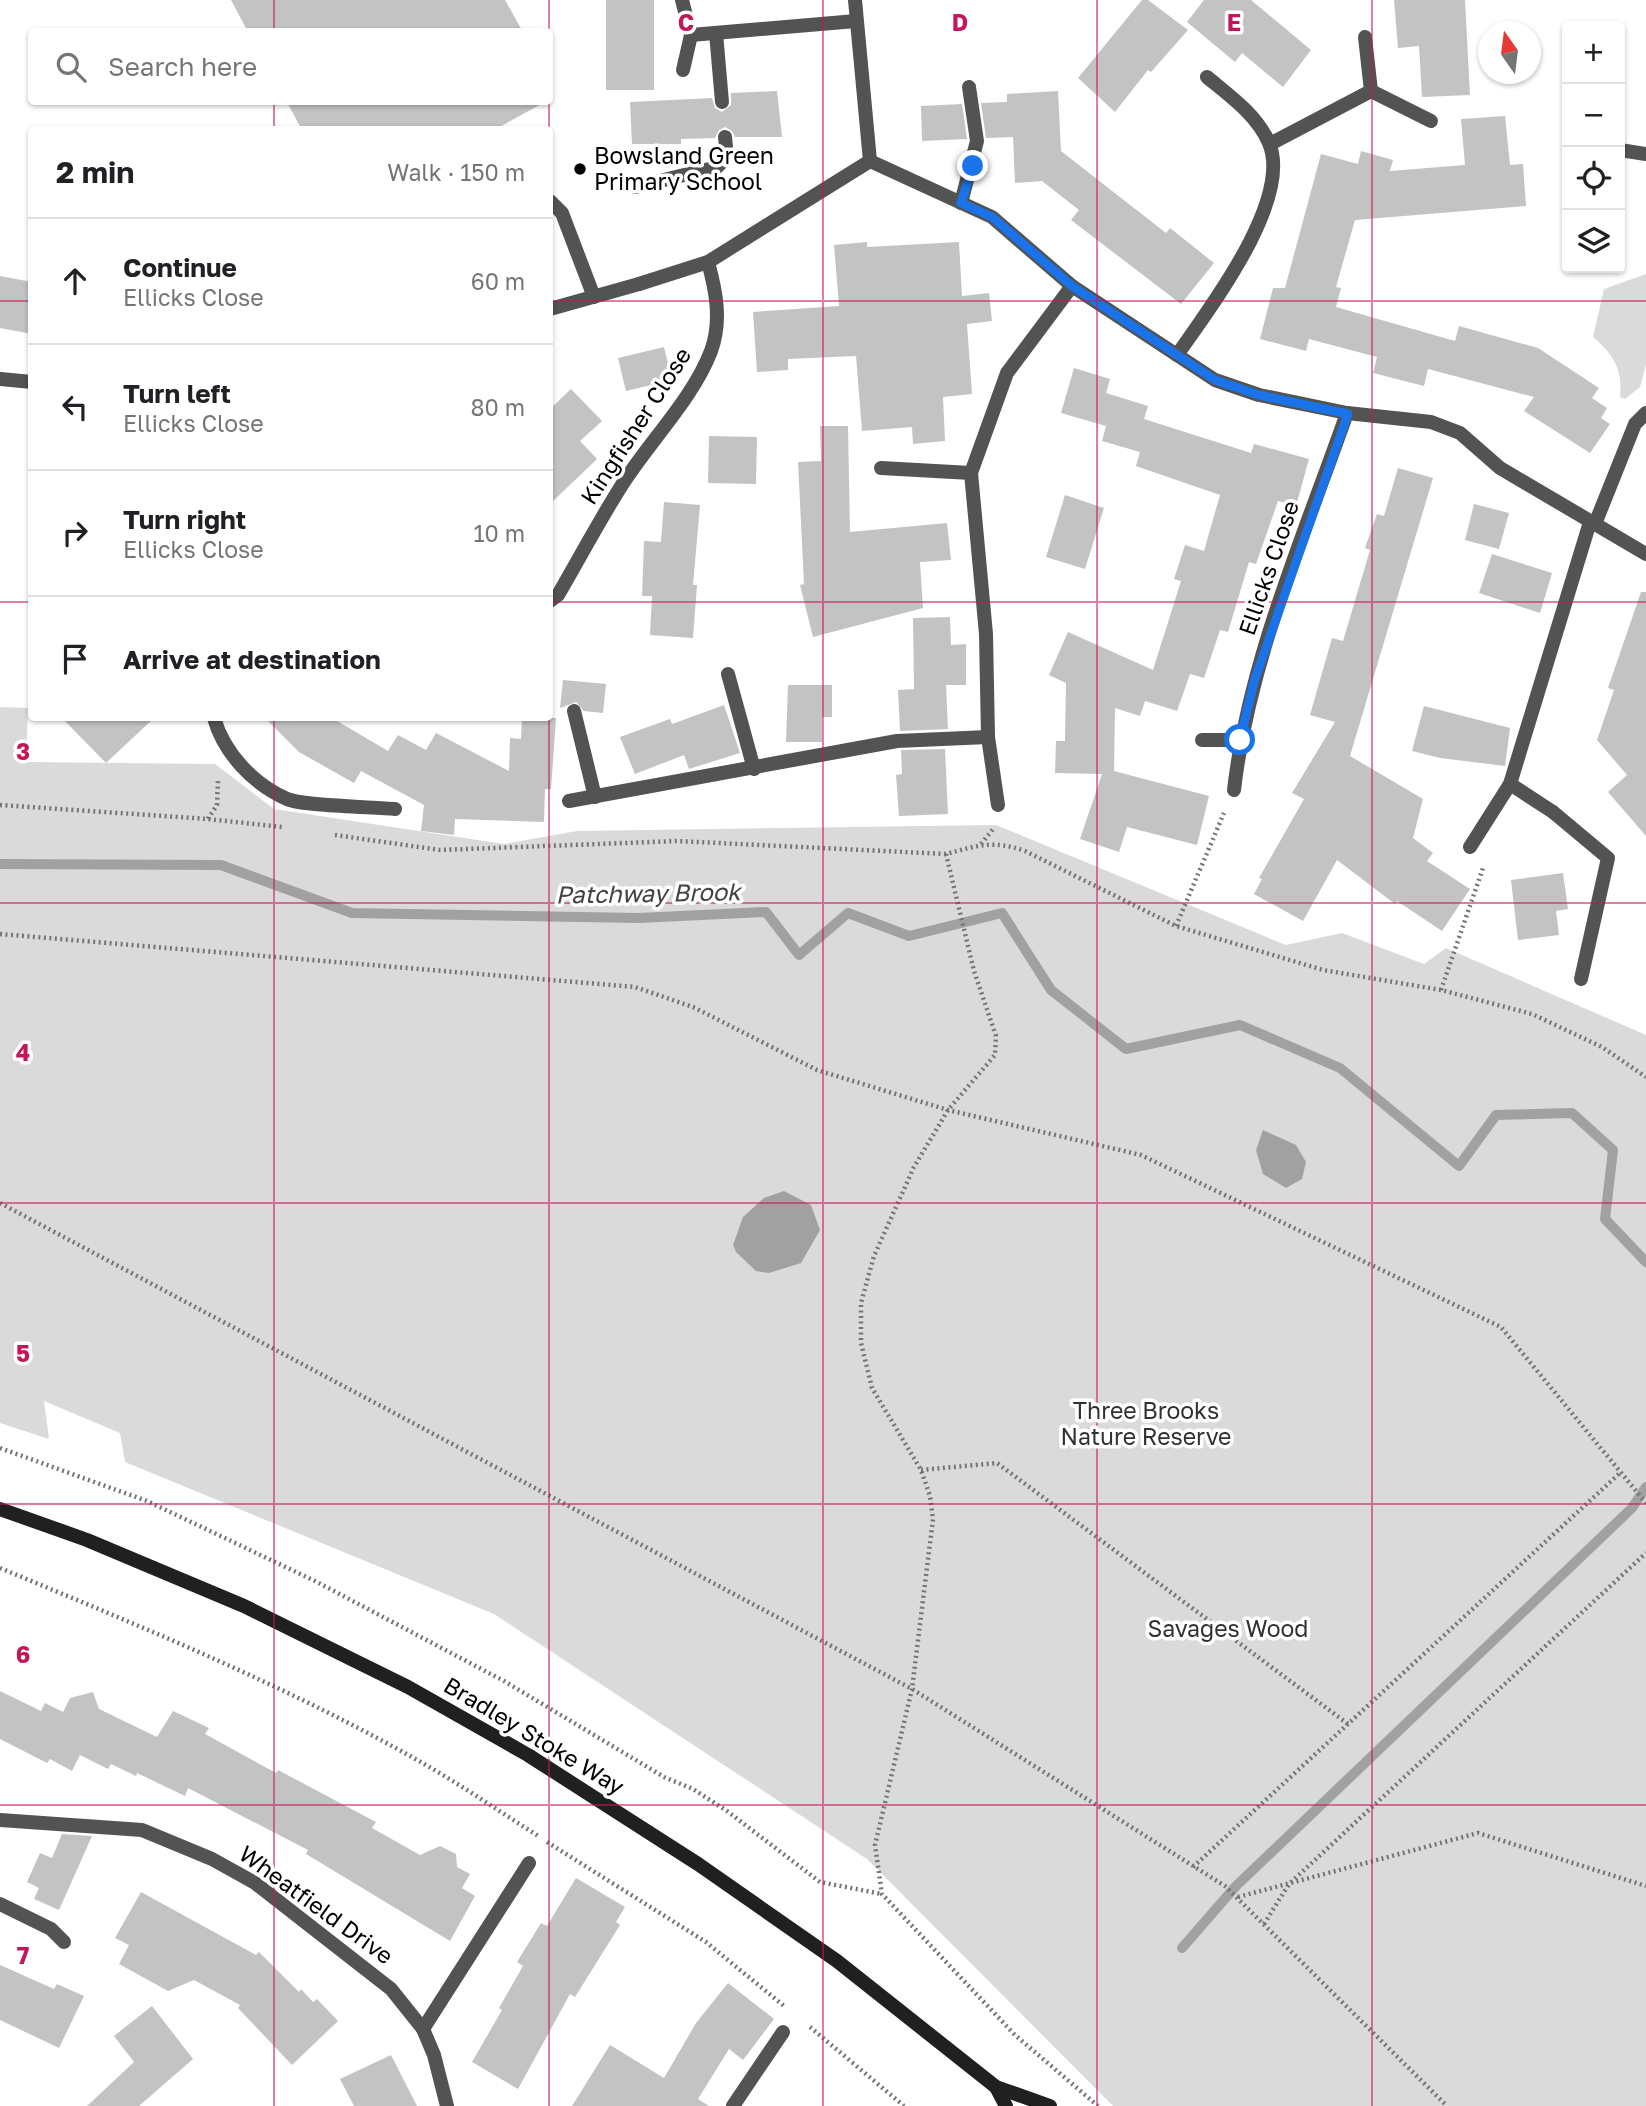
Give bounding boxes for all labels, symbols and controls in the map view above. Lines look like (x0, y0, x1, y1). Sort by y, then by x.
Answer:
text: C (678, 8, 694, 36)
text: D (952, 8, 968, 36)
text: E (1227, 8, 1241, 36)
north arrow (1478, 21, 1541, 84)
map controls (1562, 21, 1625, 273)
button: + (1562, 21, 1625, 84)
search box (28, 28, 553, 105)
icon: search (52, 48, 90, 86)
text: Search here (108, 51, 257, 82)
button: − (1562, 84, 1625, 147)
place label: Bowsland Green Primary School (594, 141, 774, 195)
button: locate (1562, 147, 1625, 210)
route end (957, 150, 988, 181)
text: 2 min (56, 154, 134, 190)
text: Walk · 150 m (387, 158, 525, 186)
marker: Bowsland Green Primary School (572, 161, 588, 177)
button: layers (1562, 210, 1625, 273)
text: Continue (123, 252, 237, 283)
icon: ahead (56, 262, 94, 300)
text: 60 m (471, 267, 525, 295)
text: Ellicks Close (123, 283, 263, 311)
street label: Kingfisher Close (574, 342, 696, 509)
text: Turn left (123, 378, 231, 409)
icon: left (56, 388, 94, 426)
text: 80 m (471, 393, 525, 421)
text: Ellicks Close (123, 409, 263, 437)
street label: Ellicks Close (1232, 497, 1304, 639)
text: Turn right (123, 504, 246, 535)
icon: right (56, 514, 94, 552)
text: 10 m (473, 519, 525, 547)
text: Ellicks Close (123, 535, 263, 563)
icon: arrive (56, 640, 94, 678)
text: Arrive at destination (123, 644, 381, 675)
route start (1224, 724, 1255, 755)
text: 3 (16, 737, 30, 765)
water label: Patchway Brook (555, 876, 743, 910)
text: 4 (16, 1038, 30, 1066)
text: 5 (16, 1339, 30, 1367)
park label: Three Brooks Nature Reserve (1061, 1396, 1231, 1450)
park label: Savages Wood (1148, 1614, 1308, 1642)
text: 6 (16, 1640, 30, 1668)
street label: Bradley Stoke Way (439, 1670, 630, 1800)
street label: Wheatfield Drive (234, 1839, 399, 1969)
text: 7 (17, 1941, 29, 1969)

